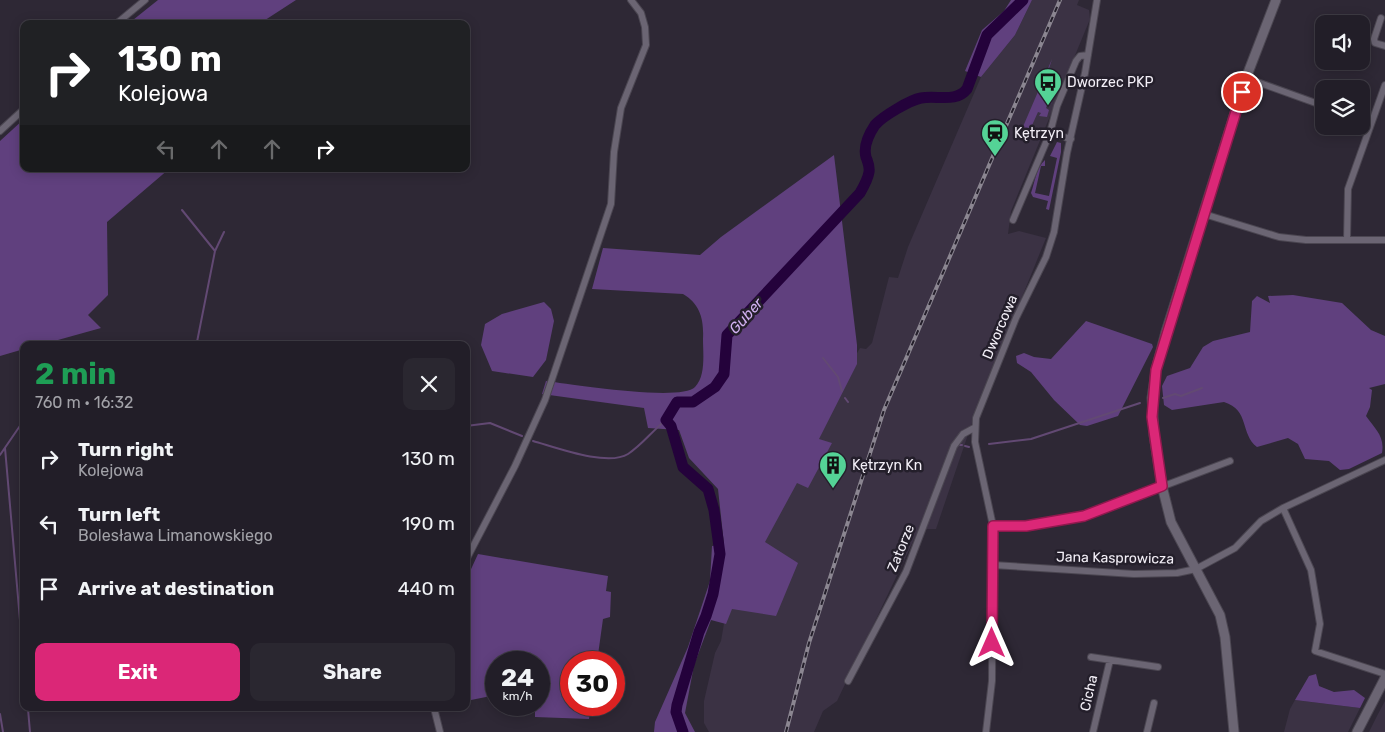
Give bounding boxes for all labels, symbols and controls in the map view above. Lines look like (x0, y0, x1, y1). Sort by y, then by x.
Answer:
map controls (1315, 15, 1370, 135)
button: sound (1315, 15, 1370, 70)
text: 130 m (118, 38, 222, 80)
icon: right (35, 40, 100, 105)
bus stop icon: Dworzec PKP (1033, 67, 1063, 106)
pin (1221, 71, 1263, 113)
place label: Dworzec PKP (1067, 74, 1153, 91)
icon: arrive (1228, 78, 1256, 106)
text: Kolejowa (118, 80, 208, 107)
button: layers (1315, 80, 1370, 135)
station icon: Kętrzyn (980, 118, 1010, 157)
place label: Kętrzyn (1014, 125, 1064, 142)
icon: left (152, 135, 180, 163)
icon: ahead (205, 135, 233, 163)
icon: ahead (258, 135, 286, 163)
icon: right (311, 135, 339, 163)
street label: Dworcowa (979, 292, 1021, 362)
water label: Guber (725, 293, 768, 338)
text: 2 min (35, 356, 116, 392)
button: close (403, 358, 455, 410)
text: 760 m · 16:32 (35, 393, 133, 412)
text: Turn right (78, 438, 173, 461)
icon: right (35, 445, 63, 473)
text: 130 m (402, 447, 455, 470)
building icon: Kętrzyn Kn (818, 450, 848, 489)
place label: Kętrzyn Kn (852, 457, 922, 474)
text: Kolejowa (78, 461, 144, 480)
text: Turn left (78, 503, 160, 526)
icon: left (35, 510, 63, 538)
text: 190 m (402, 512, 455, 535)
street label: Zatorze (884, 522, 918, 574)
text: Bolesława Limanowskiego (78, 526, 273, 545)
street label: Jana Kasprowicza (1056, 548, 1174, 568)
icon: arrive (35, 575, 63, 603)
text: Arrive at destination (78, 577, 274, 600)
text: 440 m (398, 577, 455, 600)
position arrow (965, 616, 1017, 668)
button: Exit (35, 643, 240, 701)
button: Share (250, 643, 455, 701)
speed limit sign: 30 (560, 651, 625, 716)
text: 24 (501, 663, 534, 692)
street label: Cicha (1077, 673, 1101, 713)
text: km/h (503, 689, 532, 703)

